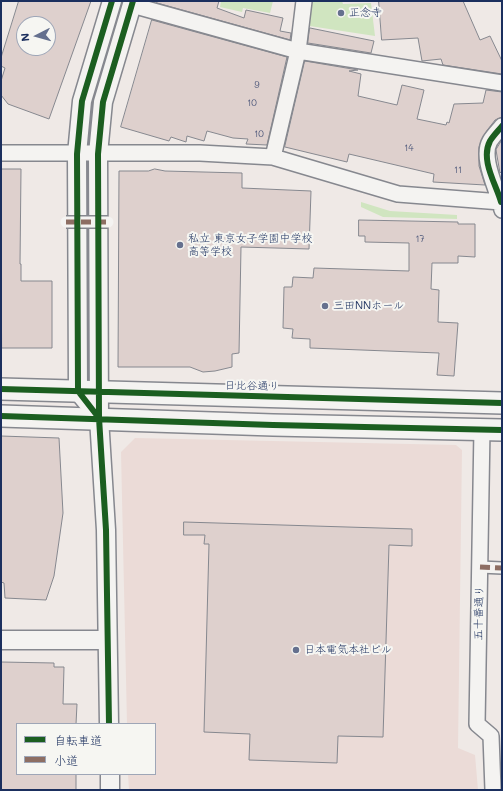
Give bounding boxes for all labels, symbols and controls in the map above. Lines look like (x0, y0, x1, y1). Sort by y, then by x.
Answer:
place label: 正念寺 (349, 6, 382, 20)
marker: 正念寺 (336, 8, 346, 18)
north arrow (16, 16, 56, 56)
text: N (17, 32, 32, 42)
house number: 9 (254, 80, 260, 90)
house number: 10 (247, 98, 257, 108)
house number: 10 (254, 129, 264, 139)
house number: 14 (404, 143, 414, 153)
house number: 11 (454, 165, 462, 175)
place label: 私立 東京女子学園中学校 高等学校 (188, 232, 313, 258)
house number: 17 (415, 234, 425, 244)
marker: 私立 東京女子学園中学校 高等学校 (175, 240, 185, 250)
place label: 三田NNホール (333, 299, 404, 313)
marker: 三田NNホール (320, 301, 330, 311)
street label: 日比谷通り (224, 379, 280, 393)
street label: 五十番通り (472, 585, 486, 641)
place label: 日本電気本社ビル (304, 643, 392, 657)
marker: 日本電気本社ビル (291, 645, 301, 655)
legend (16, 723, 156, 775)
text: 自転車道 (54, 732, 102, 748)
text: 小道 (54, 752, 78, 768)

